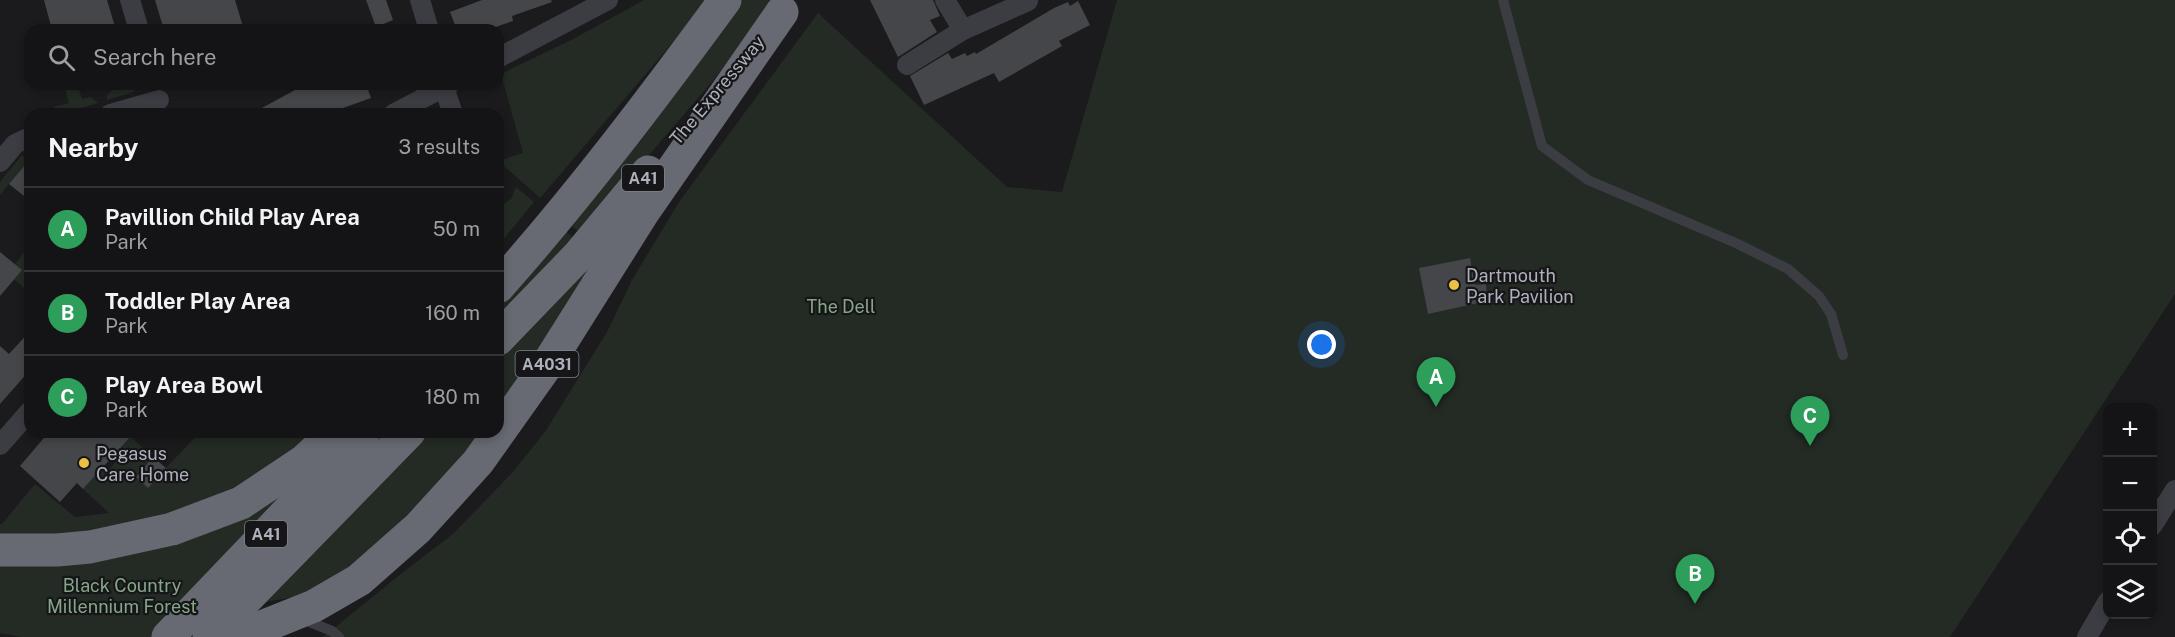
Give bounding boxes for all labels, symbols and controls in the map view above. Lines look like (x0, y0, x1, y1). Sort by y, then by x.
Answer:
search box (24, 24, 504, 90)
street label: The Expressway (665, 31, 769, 149)
icon: search (45, 41, 78, 74)
text: Search here (93, 44, 217, 70)
text: Nearby (48, 132, 138, 163)
text: 3 results (399, 135, 480, 159)
road number: A41 (622, 165, 664, 191)
text: Pavillion Child Play Area (105, 204, 360, 230)
text: A (60, 217, 75, 241)
text: 50 m (433, 217, 480, 241)
text: Park (105, 230, 148, 254)
place label: Dartmouth Park Pavilion (1466, 265, 1574, 307)
marker: Dartmouth Park Pavilion (1447, 278, 1461, 292)
text: Toddler Play Area (105, 288, 291, 314)
park label: The Dell (807, 296, 875, 317)
text: B (61, 301, 74, 325)
text: 160 m (425, 301, 480, 325)
text: Park (105, 314, 148, 338)
your location (1307, 330, 1336, 359)
road number: A4031 (516, 351, 578, 377)
pin: A (1416, 358, 1456, 407)
text: Play Area Bowl (105, 372, 263, 398)
text: C (60, 385, 75, 409)
text: 180 m (425, 385, 480, 409)
pin: C (1790, 396, 1830, 446)
text: Park (105, 398, 148, 422)
map controls (2103, 403, 2157, 619)
button: + (2103, 403, 2157, 457)
place label: Pegasus Care Home (96, 443, 189, 485)
marker: Pegasus Care Home (77, 456, 91, 470)
button: − (2103, 457, 2157, 511)
button: locate (2103, 511, 2157, 565)
road number: A41 (245, 521, 287, 547)
pin: B (1676, 554, 1714, 604)
button: layers (2103, 565, 2157, 619)
park label: Black Country Millennium Forest (47, 575, 197, 617)

